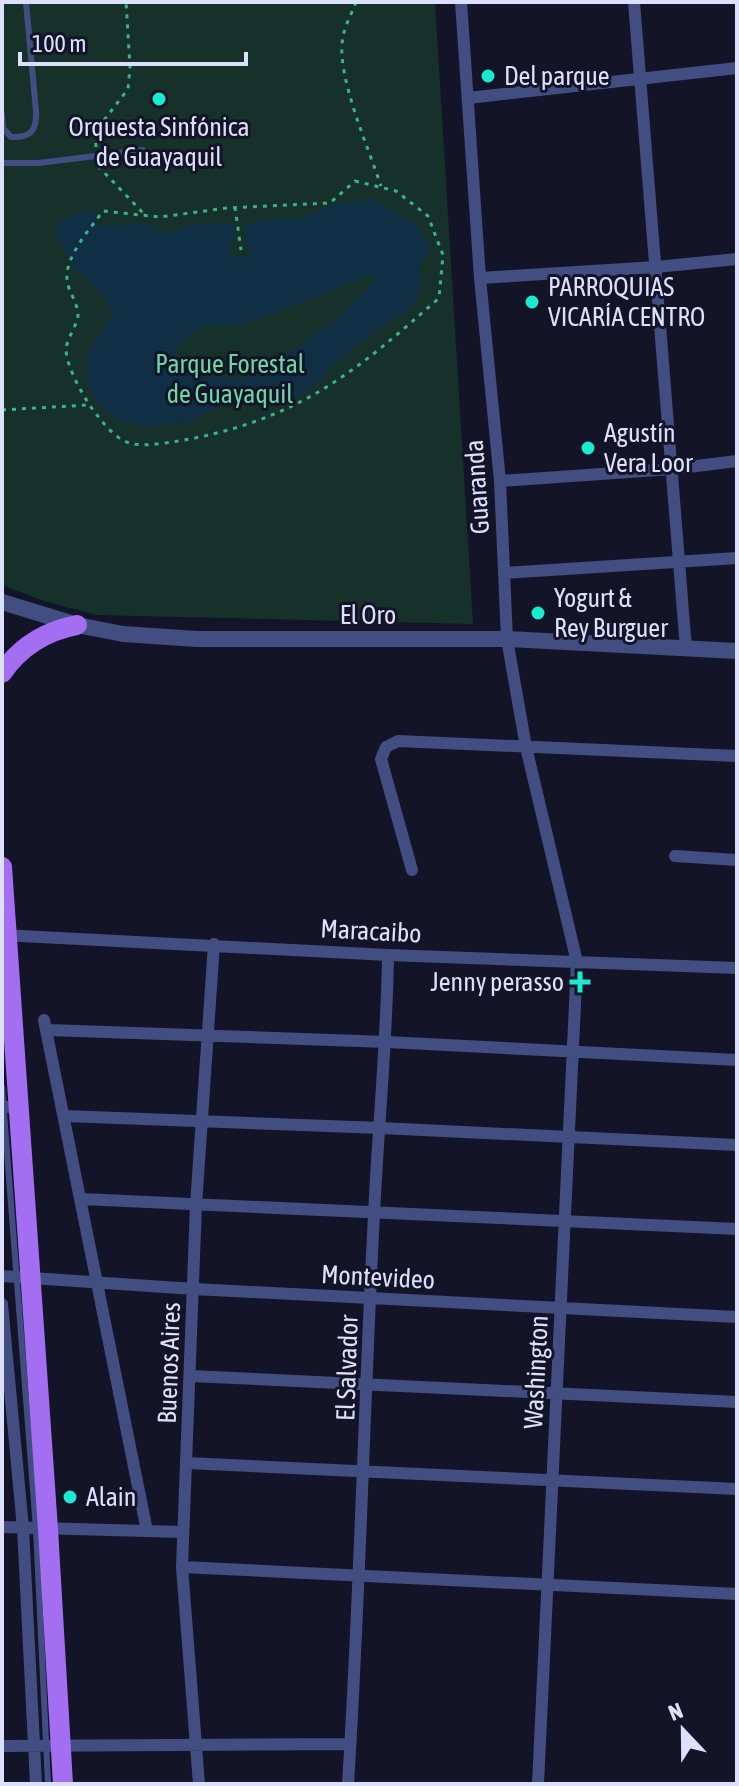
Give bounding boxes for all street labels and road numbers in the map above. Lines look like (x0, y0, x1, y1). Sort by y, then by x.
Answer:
street label: Guaranda (459, 439, 495, 535)
street label: El Oro (340, 600, 396, 630)
street label: Maracaibo (320, 913, 422, 949)
street label: Montevideo (320, 1259, 436, 1295)
street label: Buenos Aires (152, 1302, 186, 1424)
street label: El Salvador (330, 1314, 364, 1421)
street label: Washington (518, 1314, 554, 1430)

